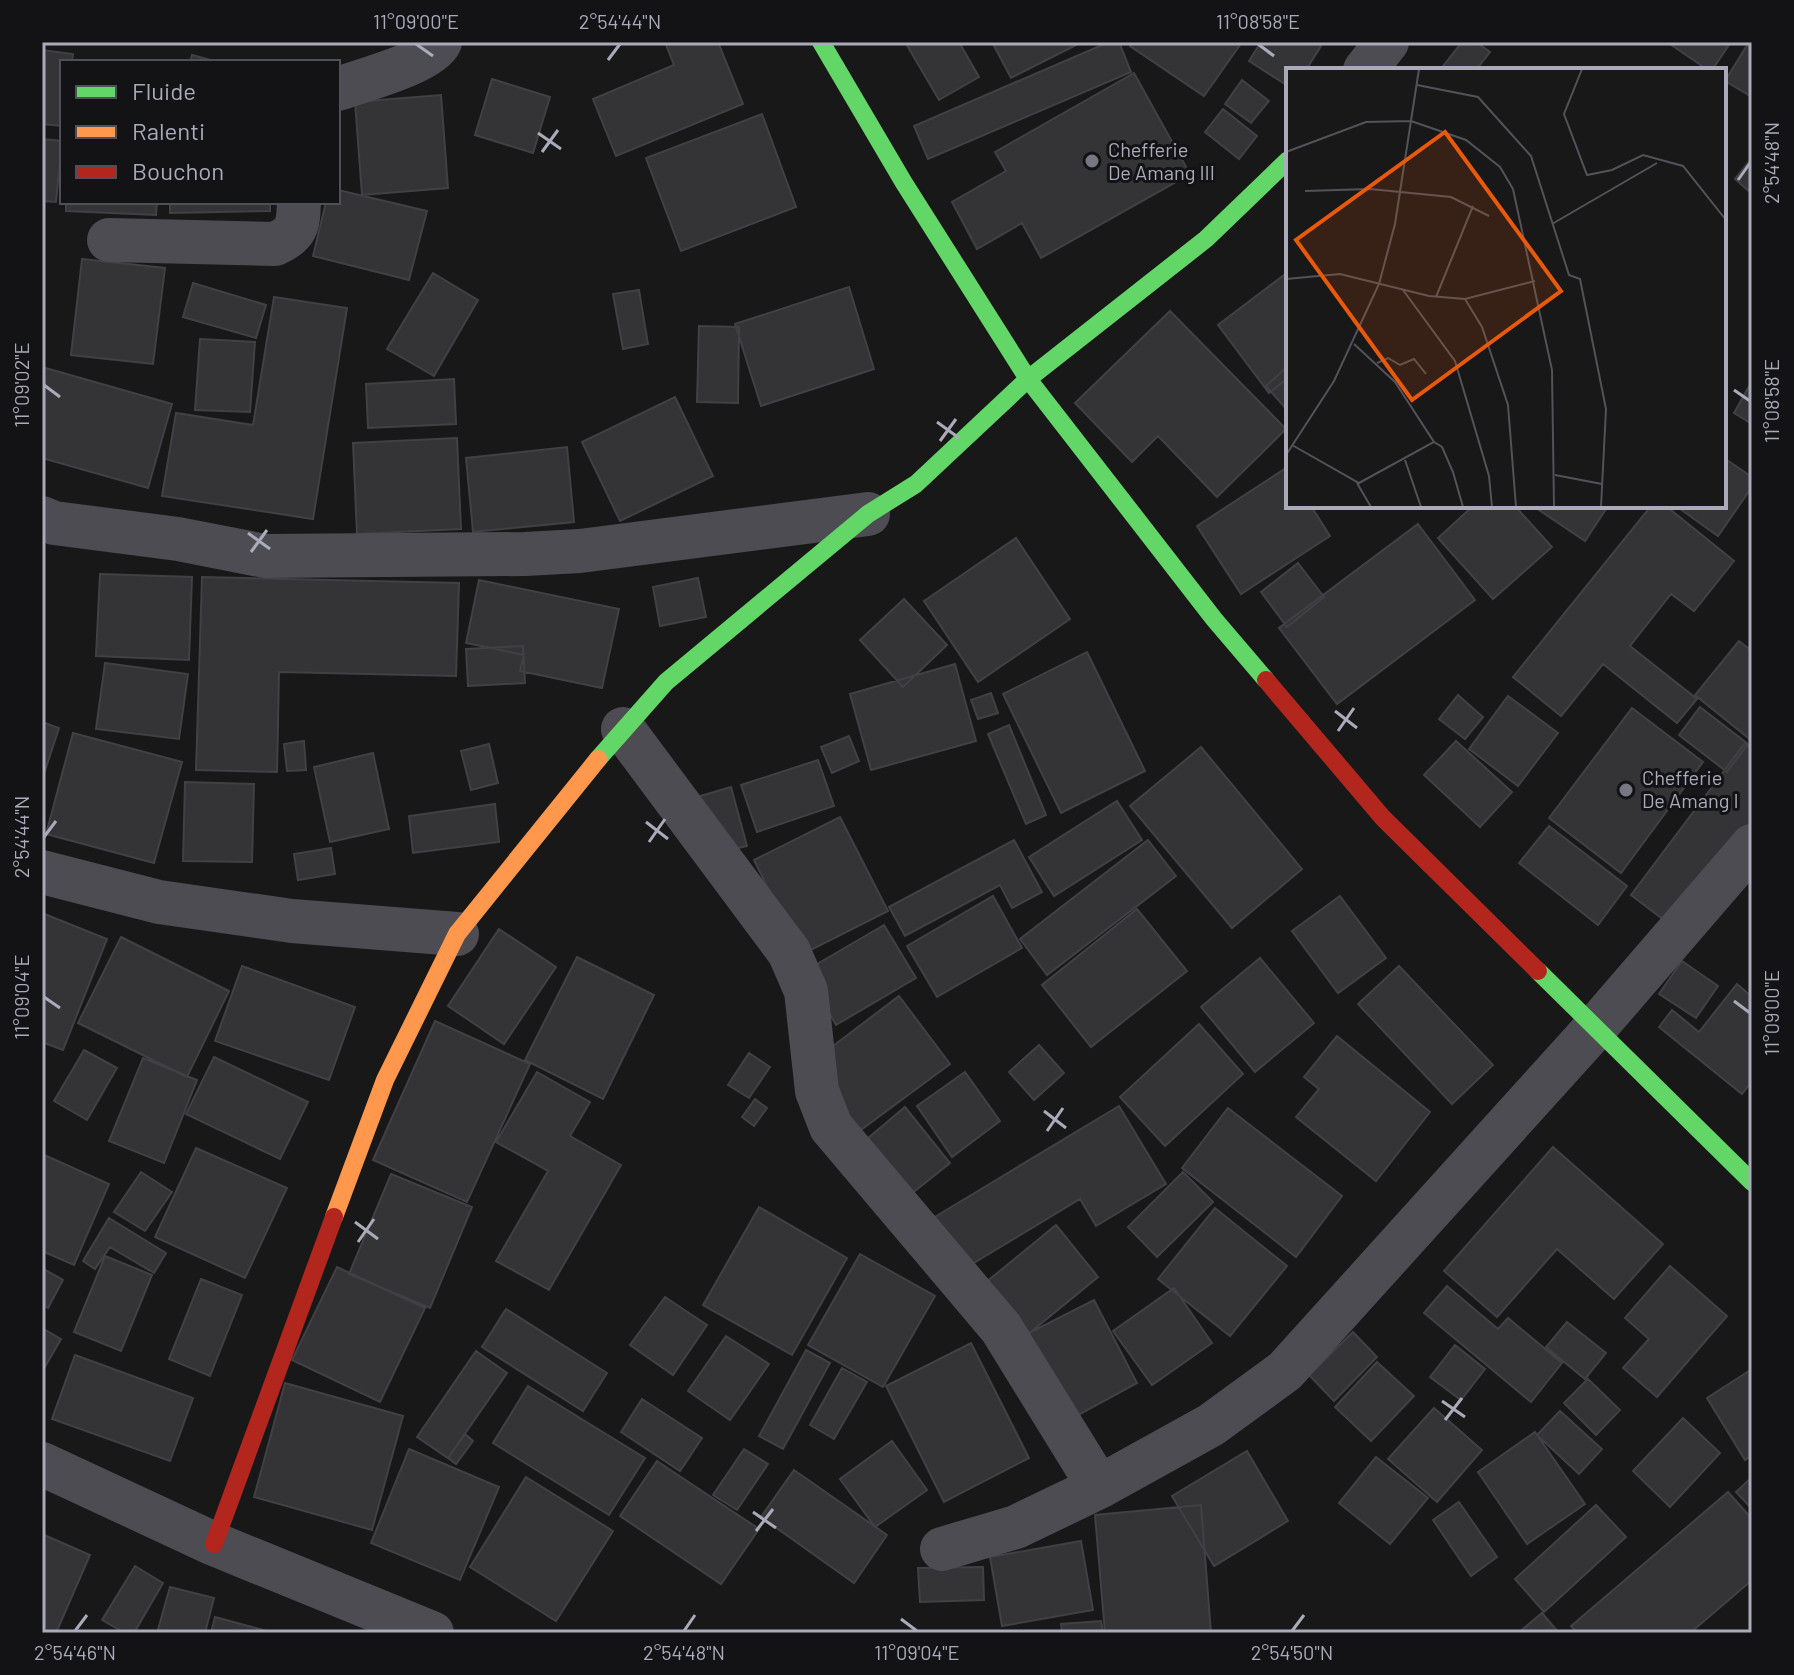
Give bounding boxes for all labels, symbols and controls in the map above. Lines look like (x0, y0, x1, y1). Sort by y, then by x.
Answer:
text: 11°09'00"E (373, 9, 459, 33)
text: 2°54'44"N (579, 9, 661, 33)
text: 11°08'58"E (1216, 9, 1300, 33)
legend (60, 60, 340, 204)
inset map (1286, 68, 1726, 508)
text: Fluide (132, 76, 196, 105)
text: Ralenti (132, 116, 205, 145)
text: 2°54'48"N (1759, 122, 1783, 204)
place label: Chefferie De Amang III (1108, 137, 1215, 184)
marker: Chefferie De Amang III (1083, 152, 1101, 170)
text: Bouchon (132, 156, 224, 185)
text: 11°09'02"E (9, 342, 33, 428)
text: 11°08'58"E (1759, 359, 1783, 443)
place label: Chefferie De Amang I (1642, 765, 1739, 812)
marker: Chefferie De Amang I (1617, 781, 1635, 799)
text: 2°54'44"N (9, 796, 33, 878)
text: 11°09'04"E (9, 954, 33, 1040)
text: 11°09'00"E (1759, 970, 1783, 1056)
text: 2°54'46"N (34, 1640, 116, 1664)
text: 2°54'48"N (643, 1640, 725, 1664)
text: 11°09'04"E (874, 1640, 960, 1664)
text: 2°54'50"N (1251, 1640, 1333, 1664)

